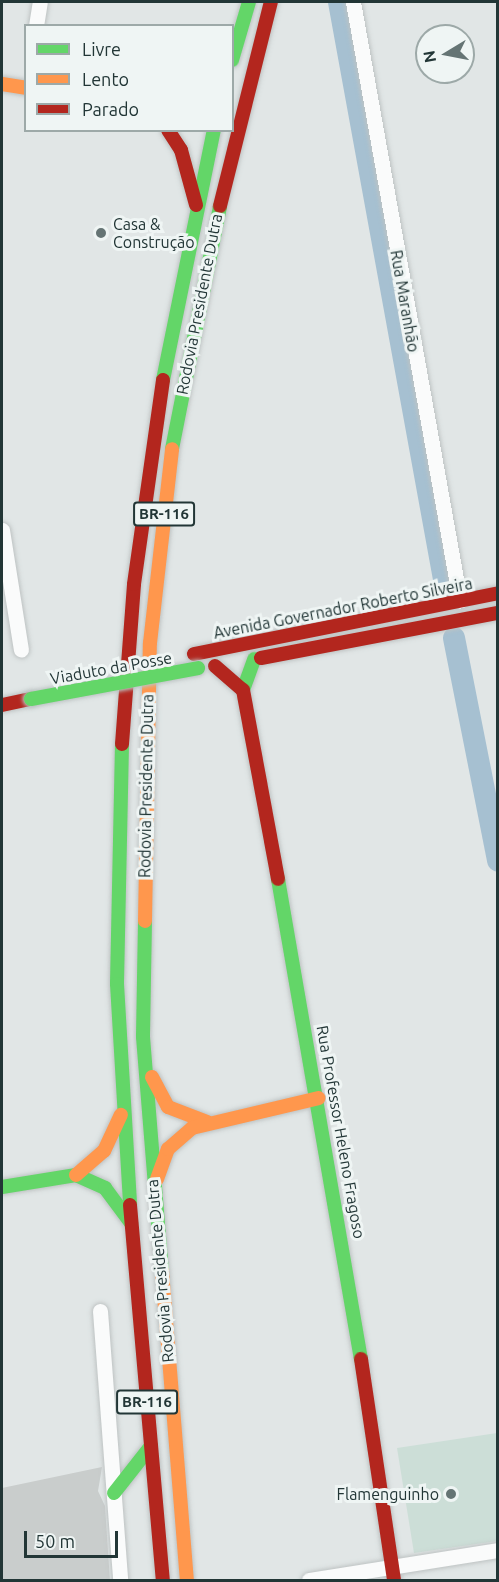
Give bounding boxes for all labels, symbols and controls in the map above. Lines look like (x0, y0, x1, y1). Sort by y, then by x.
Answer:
legend (24, 24, 234, 132)
north arrow (415, 24, 475, 84)
text: Livre (82, 39, 121, 59)
text: N (419, 49, 439, 64)
text: Lento (82, 69, 129, 89)
text: Parado (82, 99, 139, 119)
street label: Rodovia Presidente Dutra (172, 212, 226, 396)
place label: Casa & Construção (113, 214, 195, 252)
marker: Casa & Construção (94, 226, 108, 240)
street label: Rua Maranhão (387, 248, 423, 354)
road number: BR-116 (132, 502, 195, 526)
street label: Avenida Governador Roberto Silveira (212, 573, 474, 643)
street label: Viaduto da Posse (49, 648, 173, 688)
street label: Rodovia Presidente Dutra (135, 694, 157, 878)
street label: Rua Professor Heleno Fragoso (313, 1024, 369, 1240)
street label: Rodovia Presidente Dutra (142, 1179, 178, 1363)
road number: BR-116 (116, 1390, 178, 1414)
place label: Flamenguinho (337, 1484, 439, 1504)
marker: Flamenguinho (444, 1487, 458, 1501)
scale bar (27, 1519, 122, 1557)
text: 50 m (35, 1531, 75, 1551)

